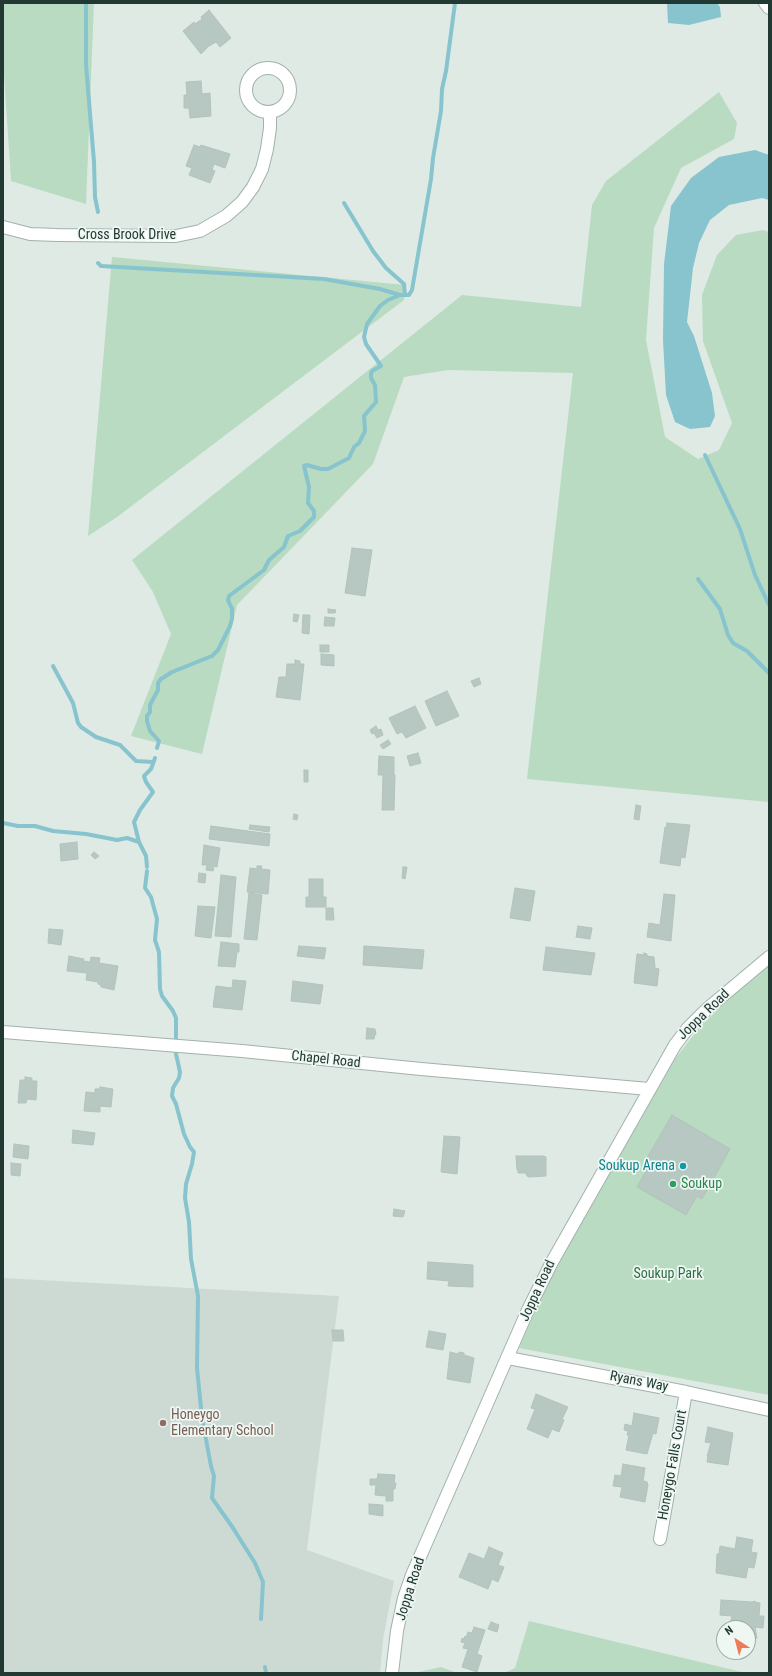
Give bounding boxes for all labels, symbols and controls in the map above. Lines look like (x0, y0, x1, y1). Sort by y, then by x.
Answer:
street label: Cross Brook Drive (78, 227, 176, 243)
street label: Joppa Road (675, 986, 733, 1044)
street label: Chapel Road (291, 1048, 361, 1072)
place label: Soukup Arena (598, 1158, 675, 1174)
marker: Soukup Arena (678, 1161, 688, 1171)
place label: Soukup (681, 1176, 722, 1192)
marker: Soukup (668, 1179, 678, 1189)
street label: Joppa Road (517, 1258, 559, 1324)
park label: Soukup Park (633, 1266, 703, 1282)
street label: Ryans Way (608, 1368, 670, 1396)
place label: Honeygo Elementary School (171, 1407, 274, 1440)
street label: Honeygo Falls Court (655, 1409, 691, 1521)
marker: Honeygo Elementary School (158, 1418, 168, 1428)
street label: Joppa Road (393, 1555, 429, 1623)
north arrow (716, 1620, 756, 1660)
text: N (723, 1623, 736, 1638)

